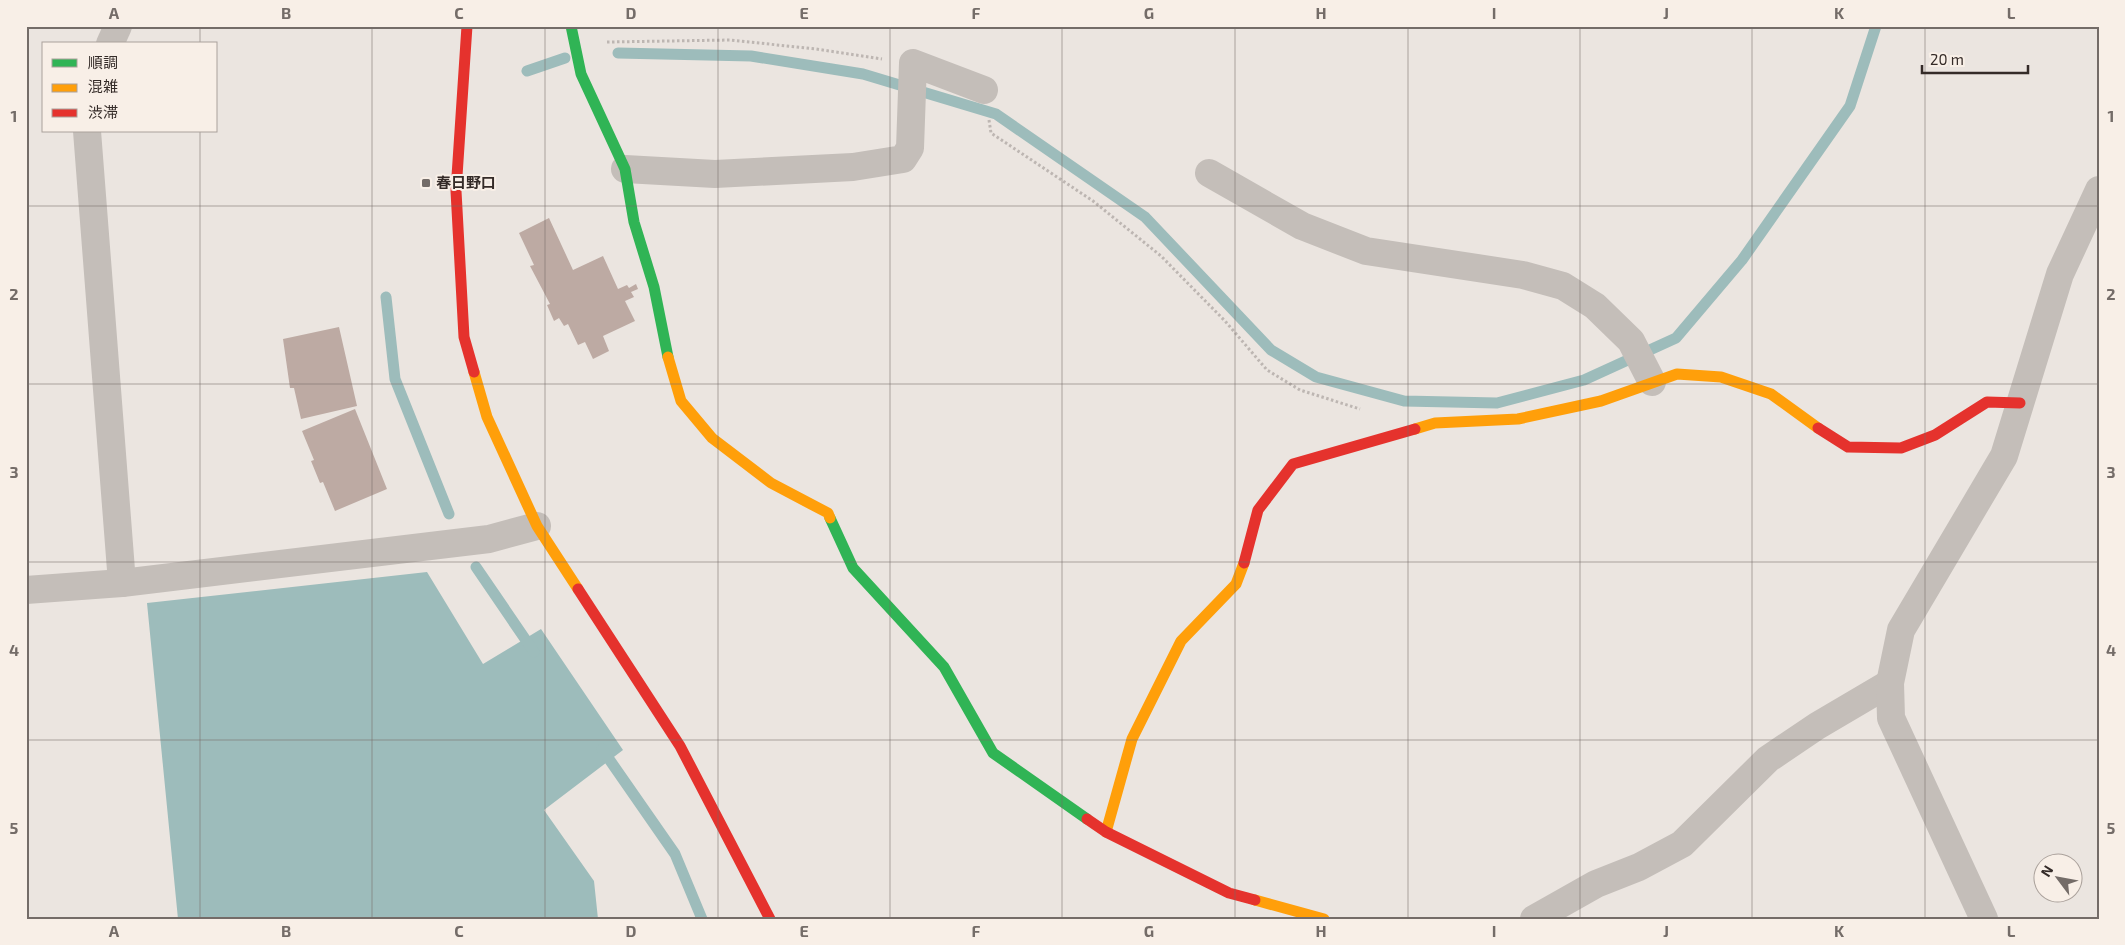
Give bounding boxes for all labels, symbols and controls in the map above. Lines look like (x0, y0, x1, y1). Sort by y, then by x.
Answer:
text: A (109, 3, 120, 22)
text: B (281, 3, 291, 22)
text: C (454, 3, 464, 22)
text: D (626, 3, 637, 22)
text: E (799, 3, 809, 22)
text: F (972, 3, 981, 22)
text: G (1144, 3, 1154, 22)
text: H (1315, 3, 1327, 22)
text: I (1492, 3, 1496, 22)
text: J (1663, 3, 1669, 22)
text: K (1834, 3, 1845, 22)
text: L (2007, 3, 2016, 22)
legend (42, 42, 218, 132)
scale bar (1922, 42, 2029, 74)
text: 20 m (1930, 50, 1964, 68)
text: 順調 (88, 53, 118, 71)
text: 混雑 (88, 77, 118, 95)
text: 渋滞 (88, 103, 118, 121)
text: 1 (11, 106, 17, 125)
text: 1 (2108, 106, 2114, 125)
place label: 春日野口 (436, 173, 496, 191)
marker: 春日野口 (420, 177, 432, 189)
text: 2 (9, 284, 19, 303)
text: 2 (2106, 284, 2116, 303)
text: 3 (9, 462, 19, 481)
text: 3 (2106, 462, 2116, 481)
text: 4 (9, 640, 19, 659)
text: 4 (2106, 640, 2116, 659)
text: 5 (10, 818, 19, 837)
text: 5 (2107, 818, 2116, 837)
north arrow (2032, 852, 2082, 902)
text: N (2037, 862, 2056, 880)
text: A (109, 921, 120, 940)
text: B (281, 921, 291, 940)
text: C (454, 921, 464, 940)
text: D (626, 921, 637, 940)
text: E (799, 921, 809, 940)
text: F (972, 921, 981, 940)
text: G (1144, 921, 1154, 940)
text: H (1315, 921, 1327, 940)
text: I (1492, 921, 1496, 940)
text: J (1663, 921, 1669, 940)
text: K (1834, 921, 1845, 940)
text: L (2007, 921, 2016, 940)

